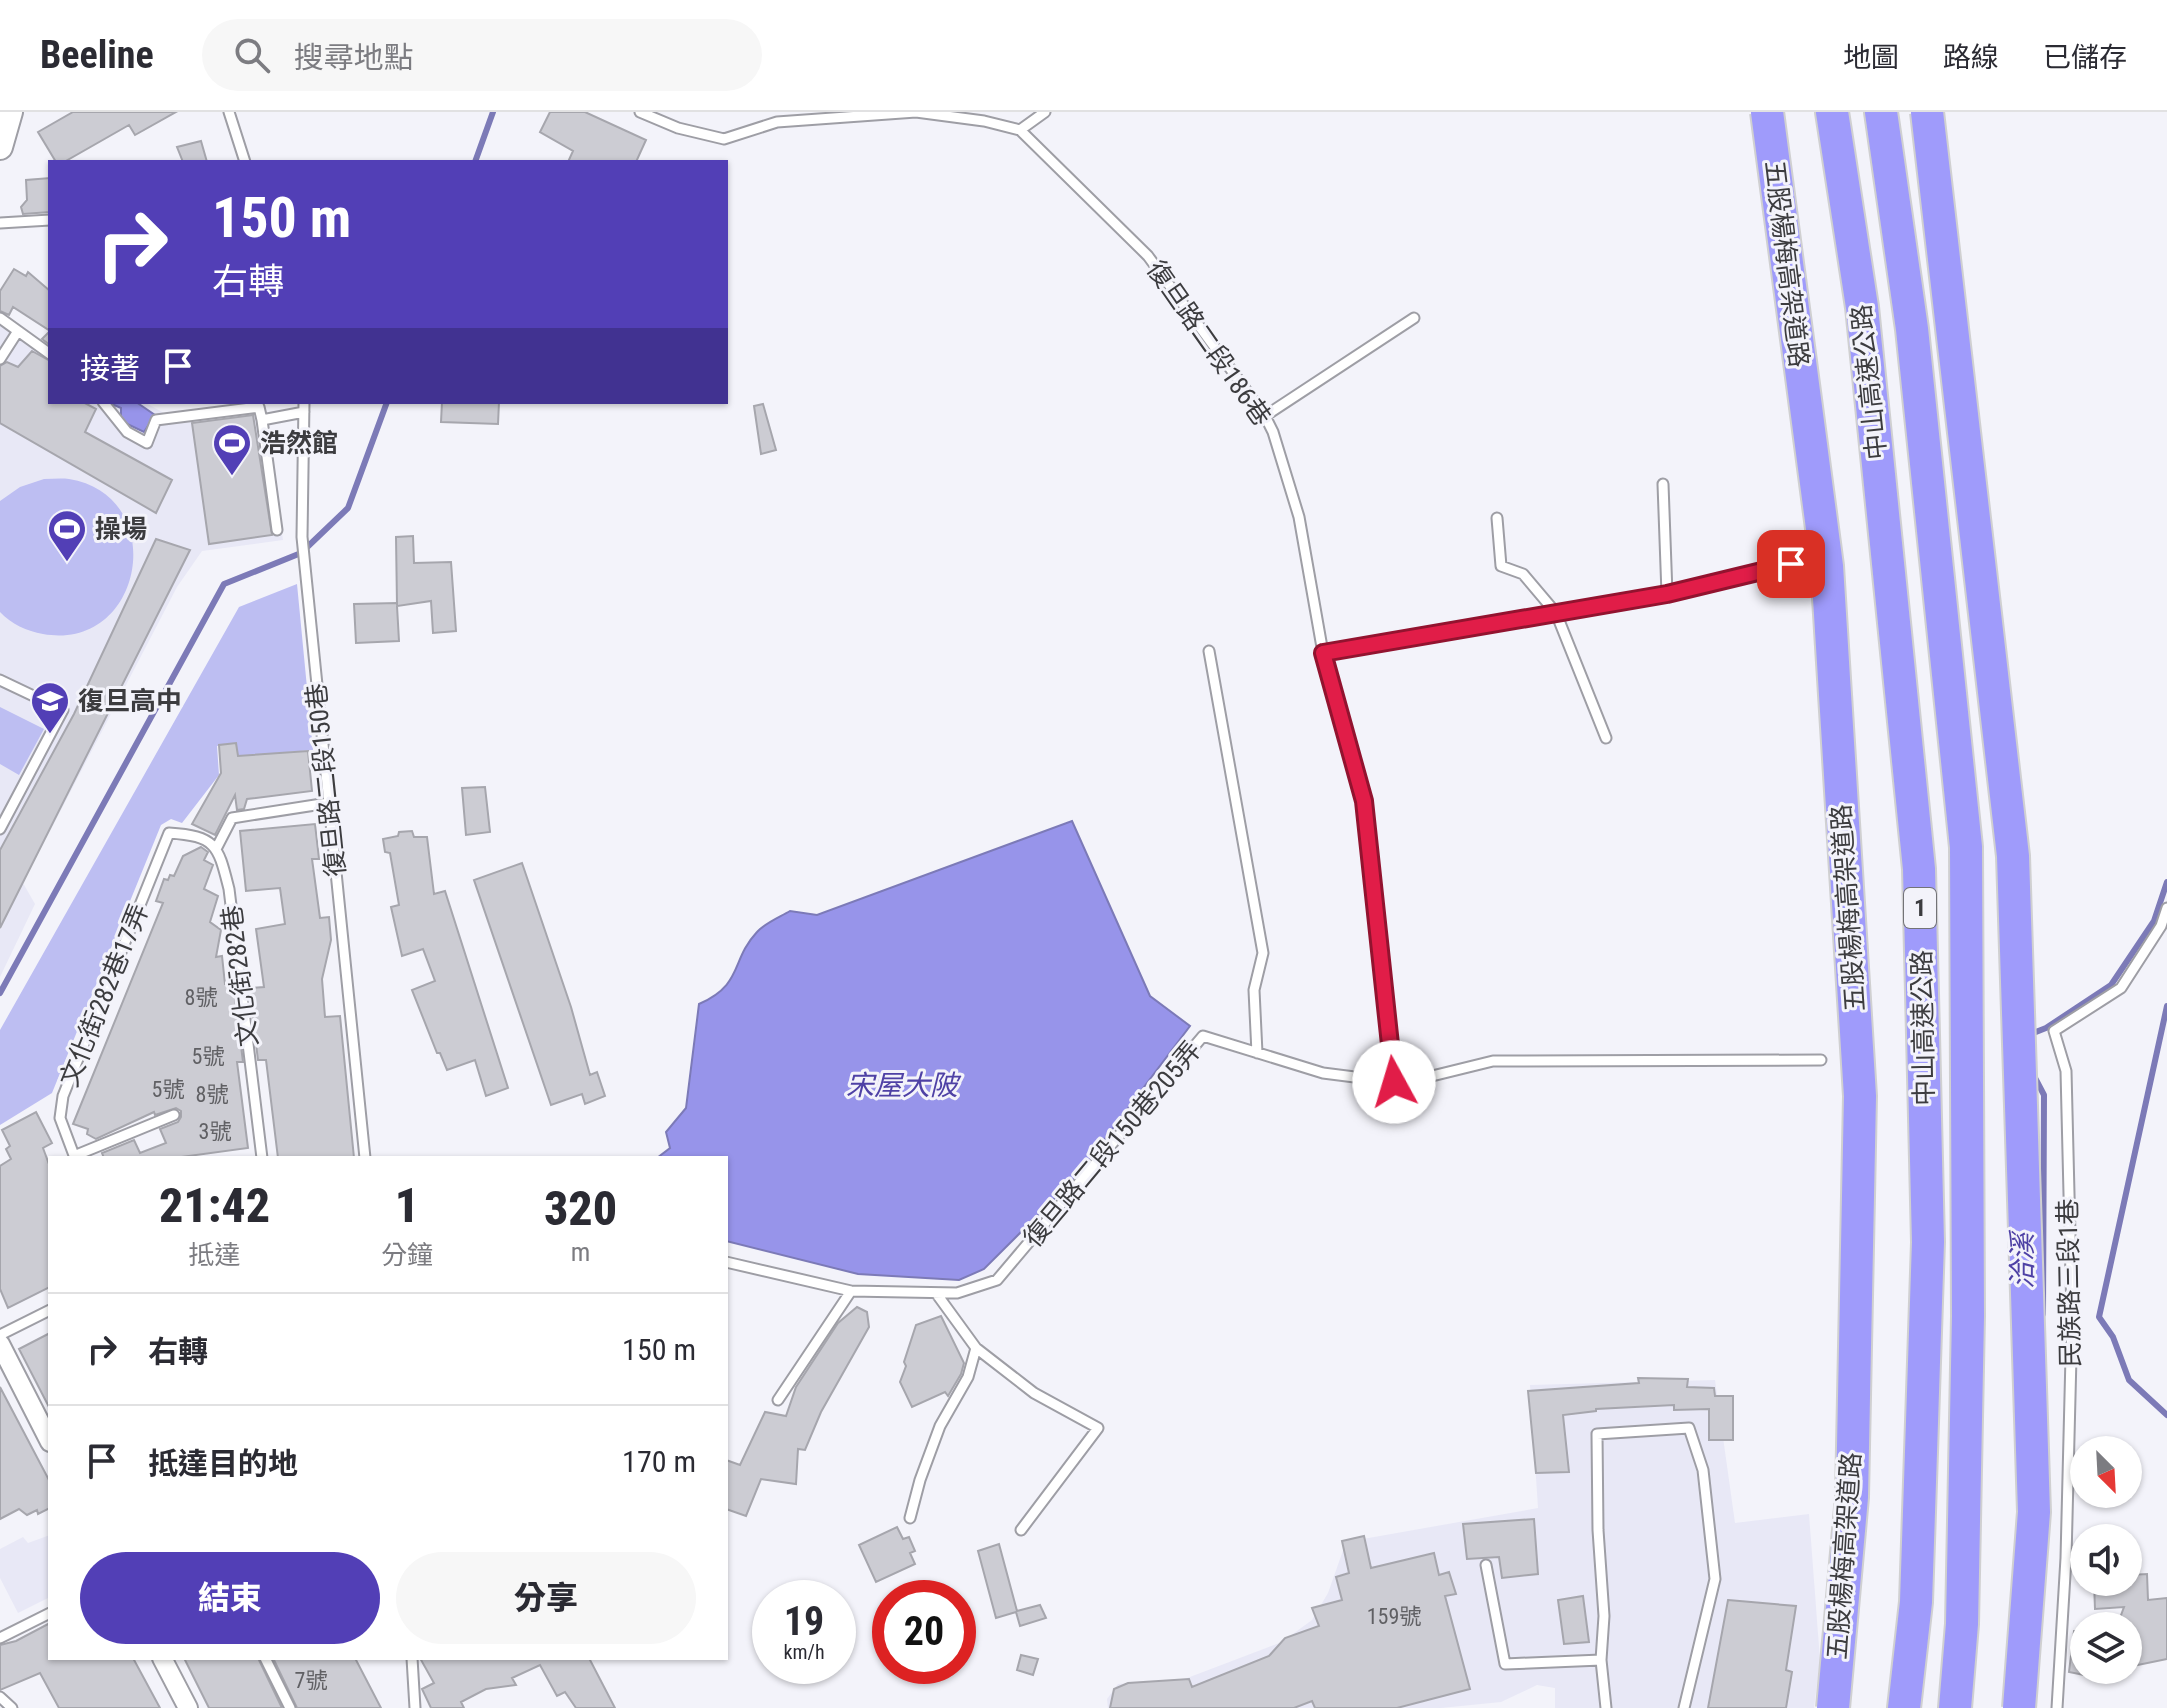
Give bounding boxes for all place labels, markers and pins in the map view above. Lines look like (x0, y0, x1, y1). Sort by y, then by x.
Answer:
sports icon: 浩然館 (211, 422, 253, 477)
place label: 浩然館 (260, 428, 338, 458)
sports icon: 操場 (46, 508, 88, 563)
place label: 操場 (95, 514, 147, 544)
pin (1757, 530, 1825, 598)
school or university icon: 復旦高中 (29, 680, 71, 735)
place label: 復旦高中 (78, 686, 182, 716)

